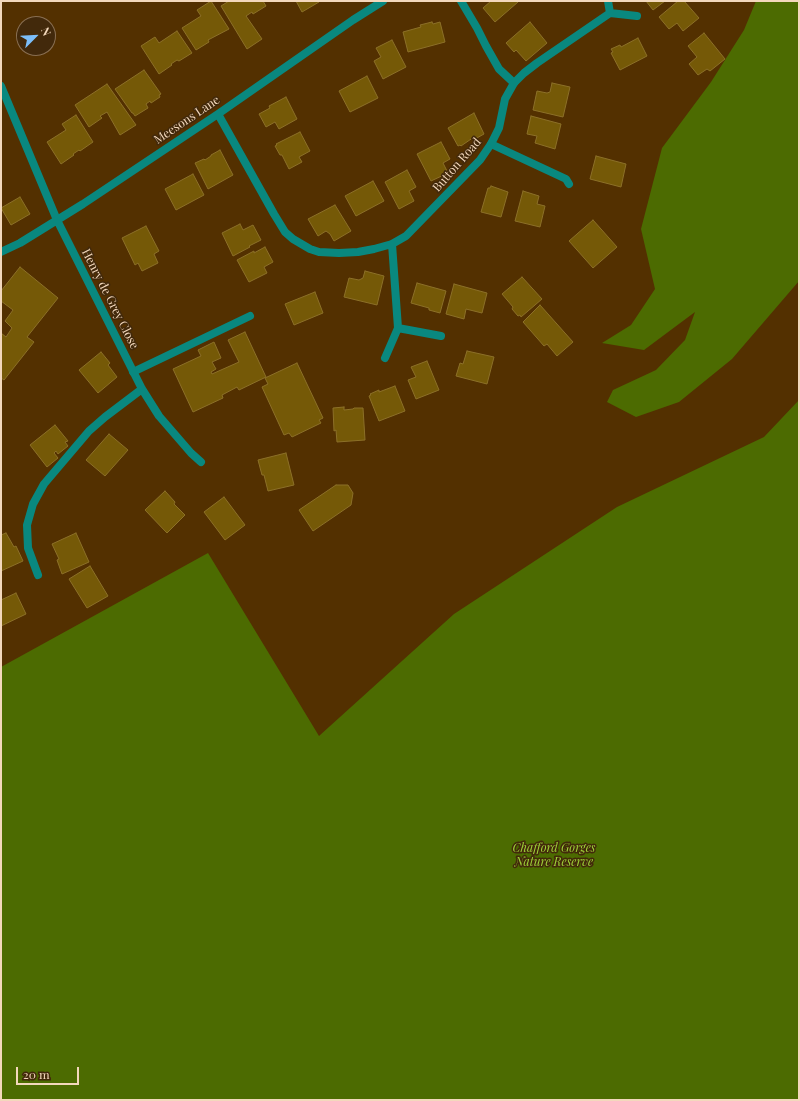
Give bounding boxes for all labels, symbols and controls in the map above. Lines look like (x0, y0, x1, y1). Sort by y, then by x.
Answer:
north arrow (16, 16, 56, 56)
text: N (38, 25, 55, 38)
street label: Meesons Lane (151, 93, 223, 147)
street label: Button Road (430, 135, 484, 195)
street label: Henry de Grey Close (78, 246, 142, 352)
park label: Chafford Gorges Nature Reserve (513, 841, 595, 869)
scale bar (18, 1059, 81, 1085)
text: 20 m (23, 1066, 50, 1082)

